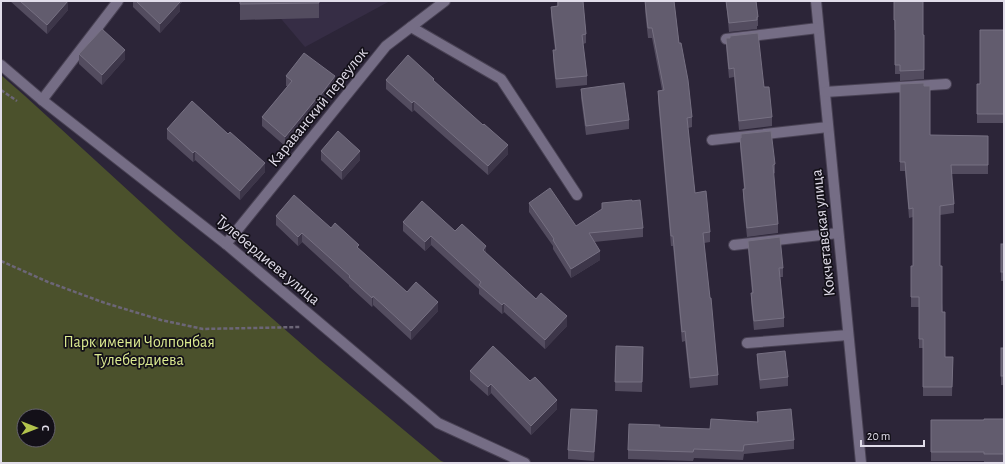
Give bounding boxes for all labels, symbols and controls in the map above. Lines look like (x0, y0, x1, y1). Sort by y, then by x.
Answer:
street label: Караванский переулок (265, 44, 372, 170)
street label: Кокчетавская улица (808, 169, 839, 297)
street label: Тулебердиева улица (212, 212, 323, 309)
park label: Парк имени Чолпонбая Тулебердиева (63, 334, 215, 369)
north arrow (16, 408, 56, 448)
scale bar (861, 422, 924, 448)
text: С (40, 425, 51, 431)
text: 20 m (867, 430, 890, 442)

